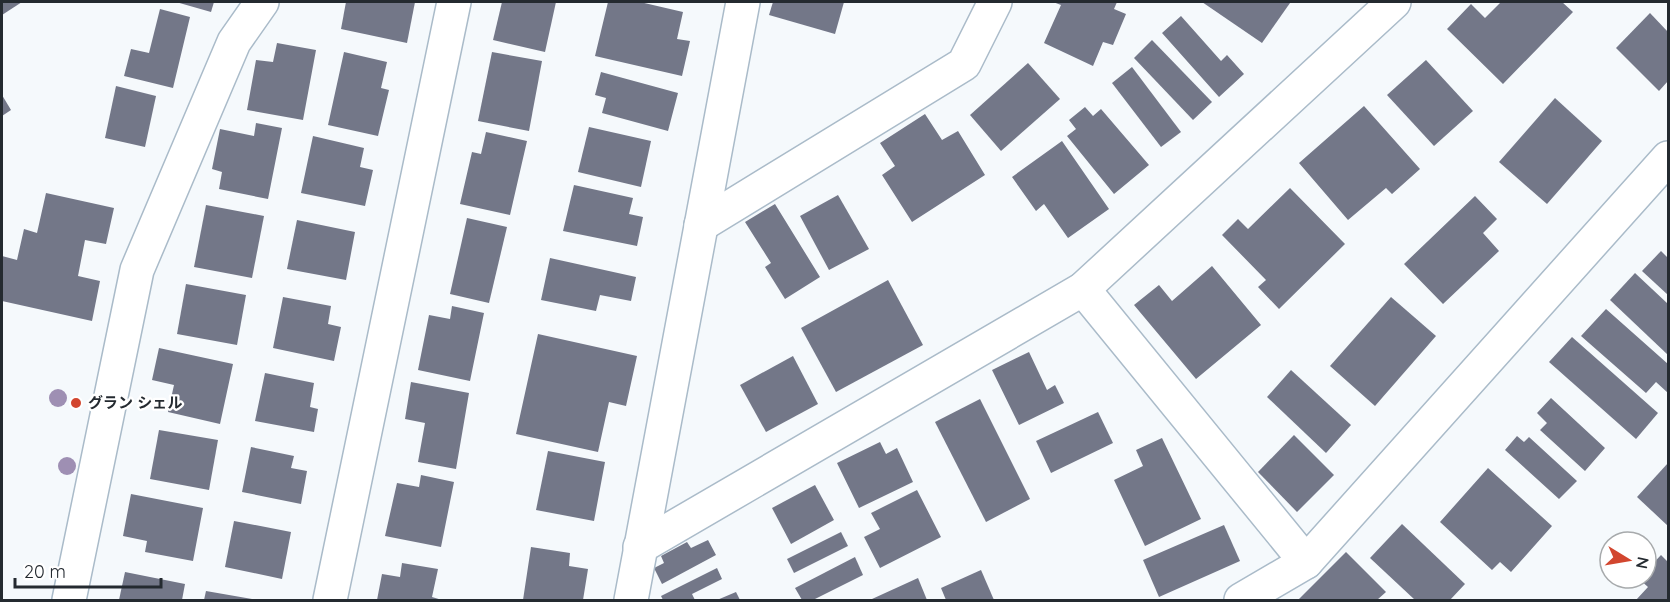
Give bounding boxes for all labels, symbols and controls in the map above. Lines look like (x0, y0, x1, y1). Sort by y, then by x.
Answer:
place label: グラン シェル (88, 393, 182, 412)
marker: グラン シェル (69, 396, 83, 410)
north arrow (1598, 530, 1658, 590)
scale bar (15, 551, 160, 589)
text: N (1632, 555, 1654, 571)
text: 20 m (24, 560, 66, 583)

